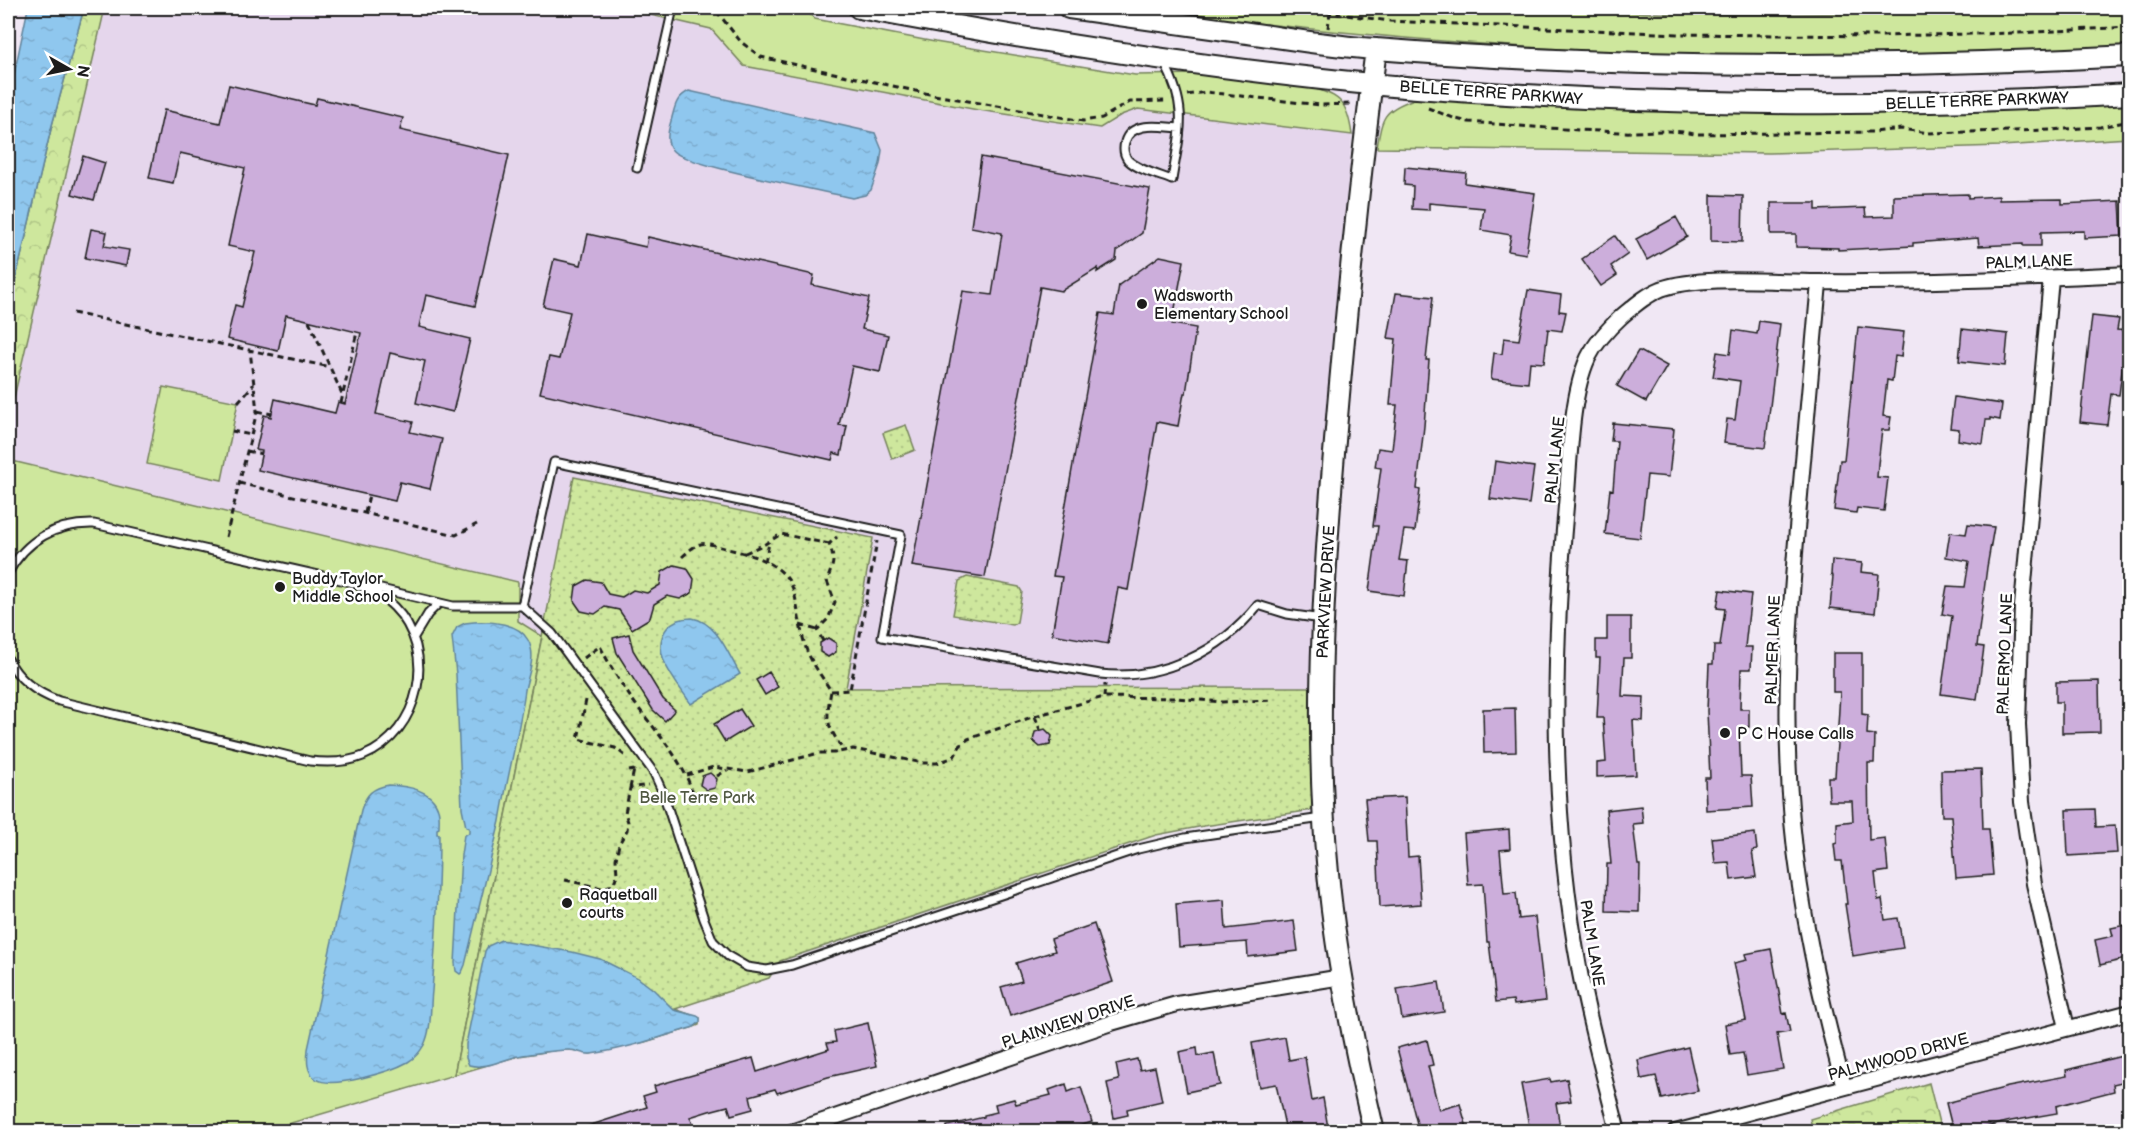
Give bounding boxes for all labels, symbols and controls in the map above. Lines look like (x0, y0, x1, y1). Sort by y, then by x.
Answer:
north arrow (39, 39, 99, 99)
text: N (72, 64, 93, 79)
street label: BELLE TERRE PARKWAY (1399, 78, 1584, 109)
street label: BELLE TERRE PARKWAY (1885, 89, 2070, 114)
street label: PALM LANE (1985, 251, 2073, 274)
place label: Wadsworth Elementary School (1154, 287, 1288, 324)
marker: Wadsworth Elementary School (1135, 297, 1149, 311)
street label: PALM LANE (1541, 416, 1570, 505)
street label: PARKVIEW DRIVE (1314, 525, 1339, 659)
place label: Buddy Taylor Middle School (292, 570, 394, 607)
marker: Buddy Taylor Middle School (273, 580, 287, 594)
street label: PALERMO LANE (1994, 593, 2017, 715)
street label: PALMER LANE (1762, 595, 1785, 705)
place label: P C House Calls (1737, 725, 1854, 744)
marker: P C House Calls (1718, 726, 1732, 740)
park label: Belle Terre Park (639, 789, 755, 808)
place label: Raquetball courts (579, 886, 657, 923)
marker: Raquetball courts (560, 896, 574, 910)
street label: PALM LANE (1575, 898, 1608, 988)
street label: PLAINVIEW DRIVE (1000, 992, 1137, 1053)
street label: PALMWOOD DRIVE (1826, 1030, 1971, 1085)

